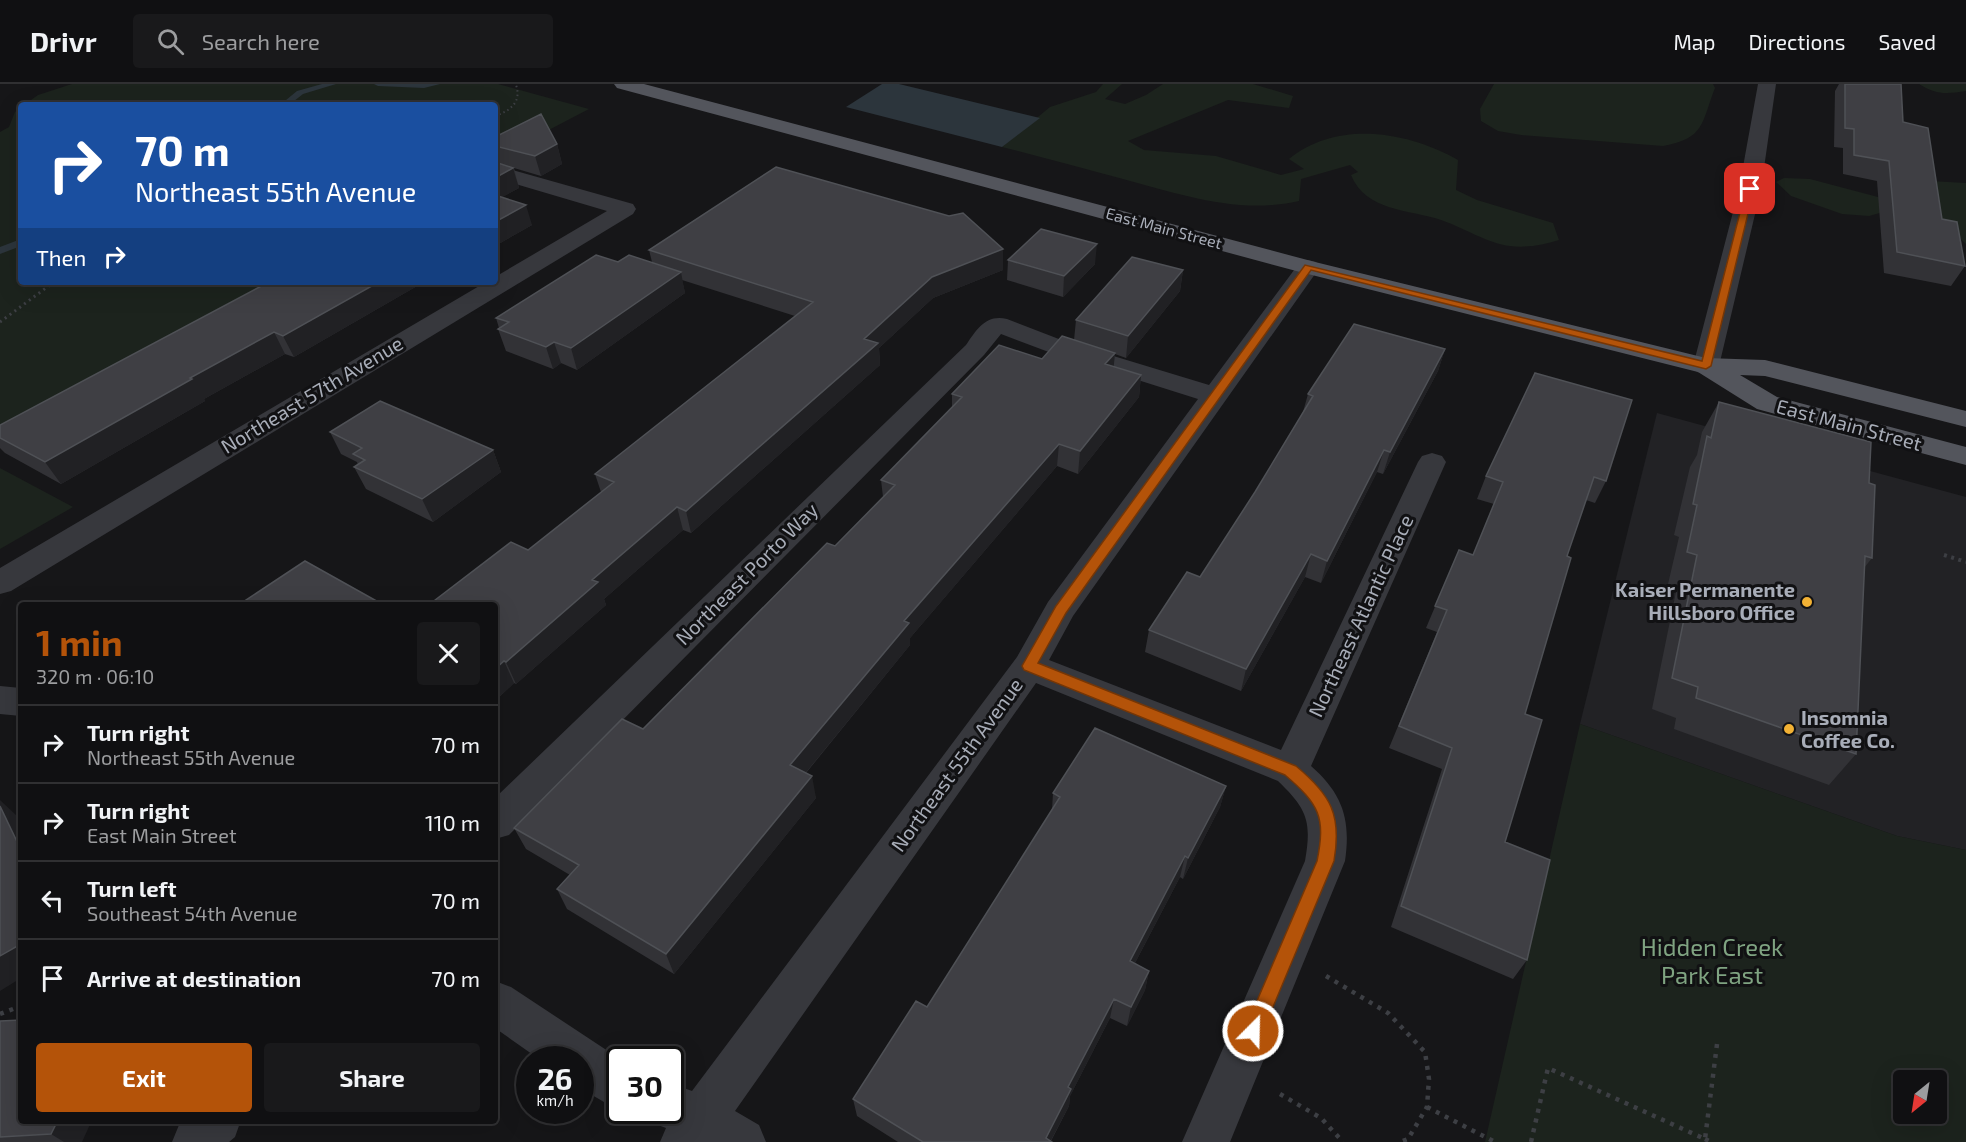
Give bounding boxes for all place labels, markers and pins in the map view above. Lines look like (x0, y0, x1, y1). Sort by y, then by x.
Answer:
pin (1724, 163, 1775, 214)
place label: Kaiser Permanente Hillsboro Office (1615, 577, 1795, 624)
marker: Kaiser Permanente Hillsboro Office (1800, 595, 1814, 609)
place label: Insomnia Coffee Co. (1801, 705, 1895, 752)
marker: Insomnia Coffee Co. (1782, 722, 1796, 736)

